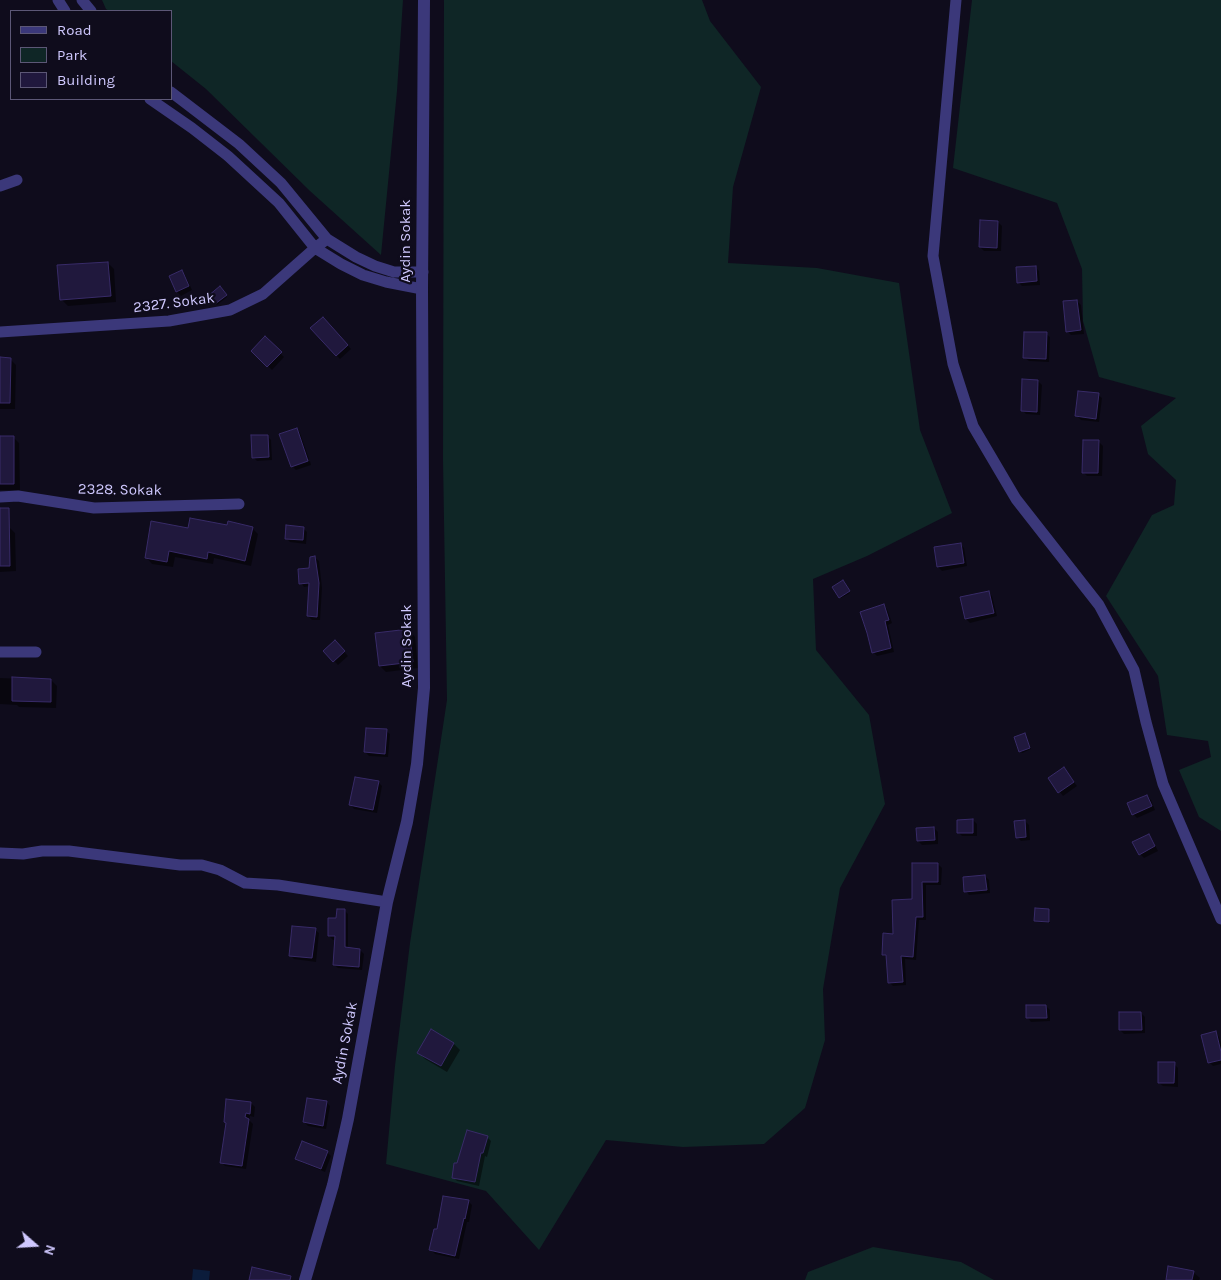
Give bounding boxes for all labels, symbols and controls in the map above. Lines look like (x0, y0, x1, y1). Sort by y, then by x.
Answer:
legend (10, 10, 172, 100)
text: Road (57, 21, 92, 39)
text: Park (57, 46, 87, 64)
text: Building (57, 71, 115, 89)
street label: Aydin Sokak (397, 199, 415, 283)
street label: 2327. Sokak (132, 289, 216, 317)
street label: 2328. Sokak (78, 480, 162, 500)
street label: Aydin Sokak (398, 604, 416, 688)
street label: Aydin Sokak (328, 1000, 362, 1086)
north arrow (10, 1220, 60, 1270)
text: N (40, 1243, 59, 1258)

